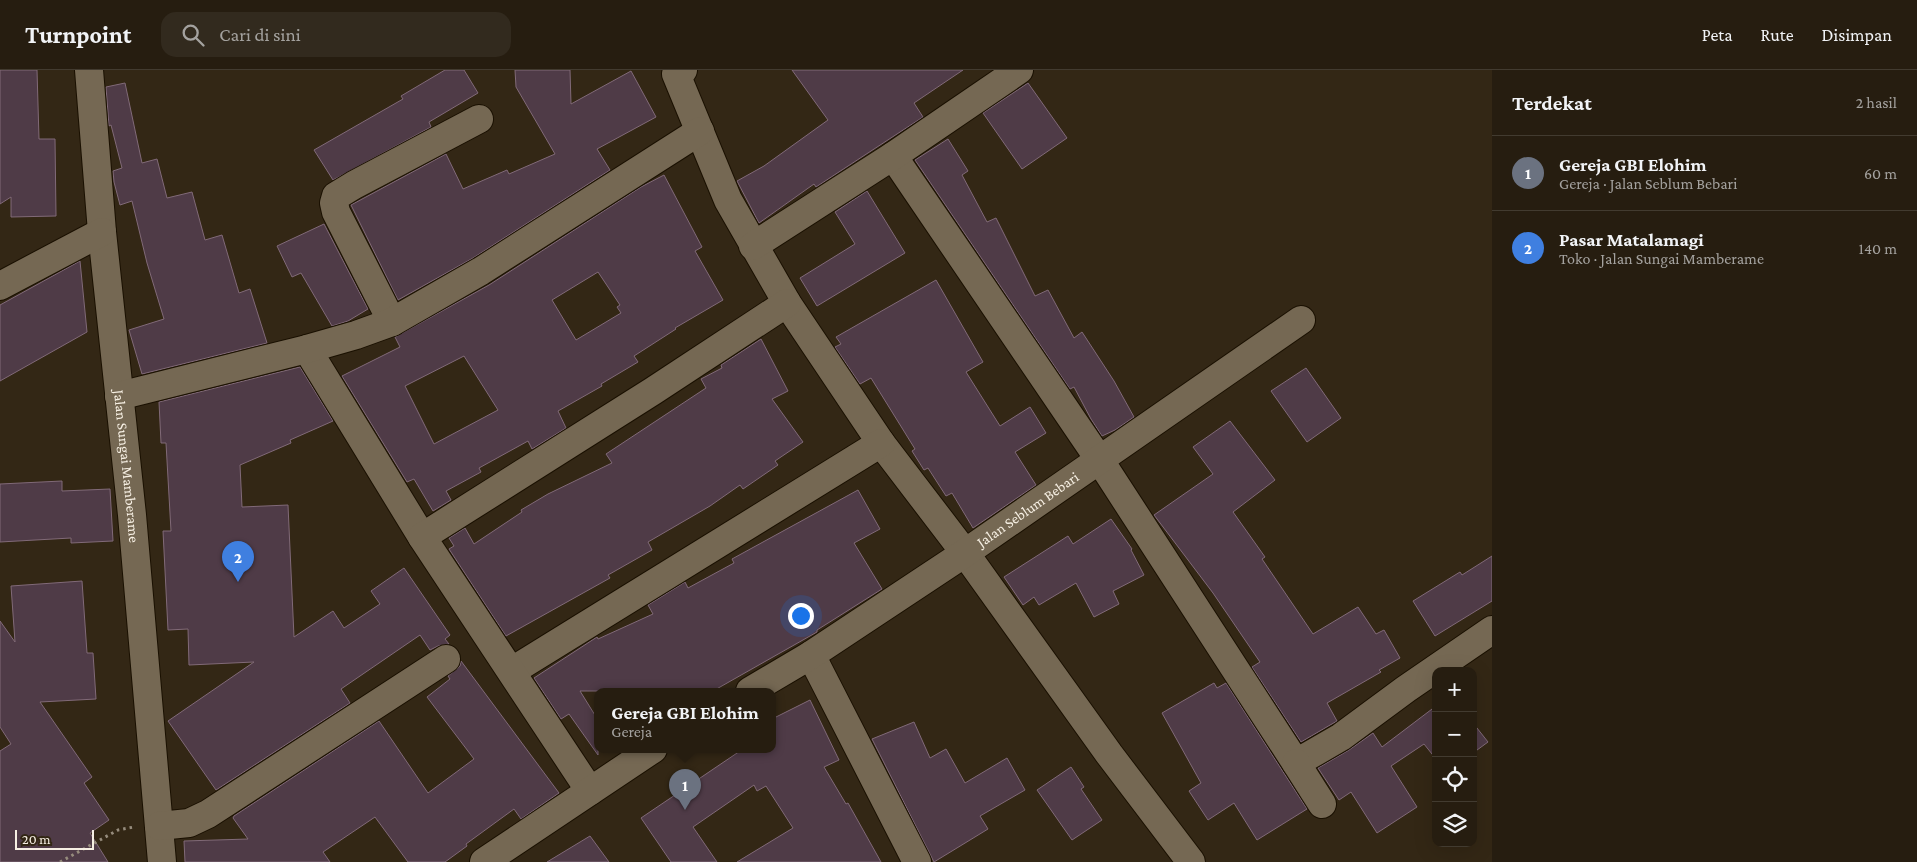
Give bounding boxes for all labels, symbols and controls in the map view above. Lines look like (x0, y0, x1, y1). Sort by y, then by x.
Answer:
search box (161, 12, 511, 57)
text: Turnpoint (25, 21, 131, 48)
icon: search (179, 21, 207, 49)
text: Cari di sini (219, 24, 301, 45)
text: Peta (1702, 25, 1733, 45)
text: Rute (1761, 25, 1794, 45)
text: Disimpan (1822, 25, 1892, 45)
text: Terdekat (1512, 91, 1592, 115)
text: 2 hasil (1856, 94, 1897, 111)
text: Gereja GBI Elohim (1559, 154, 1706, 175)
text: 1 (1525, 165, 1531, 182)
text: 60 m (1864, 165, 1897, 182)
text: Gereja · Jalan Seblum Bebari (1559, 175, 1737, 192)
text: Pasar Matalamagi (1559, 229, 1704, 250)
text: 2 (1524, 240, 1532, 257)
text: 140 m (1859, 240, 1897, 257)
text: Toko · Jalan Sungai Mamberame (1559, 250, 1764, 267)
street label: Jalan Sungai Mamberame (110, 387, 142, 544)
street label: Jalan Seblum Bebari (972, 469, 1082, 552)
pin: 2 (222, 541, 254, 582)
your location (788, 603, 814, 629)
map controls (1432, 667, 1477, 847)
button: + (1432, 667, 1477, 712)
popup (594, 688, 776, 753)
text: Gereja GBI Elohim (611, 702, 759, 723)
button: − (1432, 712, 1477, 757)
text: Gereja (611, 723, 652, 740)
button: locate (1432, 757, 1477, 802)
pin: 1 (669, 769, 701, 810)
button: layers (1432, 802, 1477, 847)
scale bar (15, 827, 94, 850)
text: 20 m (22, 831, 50, 847)

